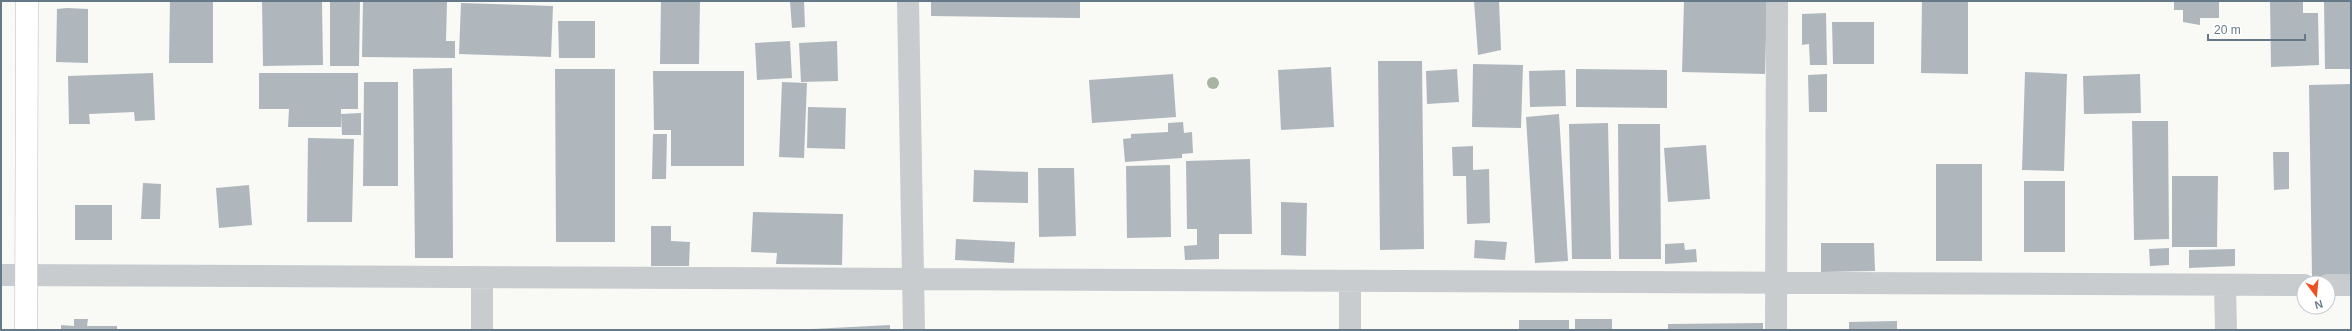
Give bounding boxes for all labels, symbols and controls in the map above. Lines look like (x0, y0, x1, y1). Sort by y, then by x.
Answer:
scale bar (2208, 16, 2305, 42)
text: 20 m (2214, 23, 2241, 37)
north arrow (2296, 275, 2336, 315)
text: N (2313, 298, 2324, 311)

